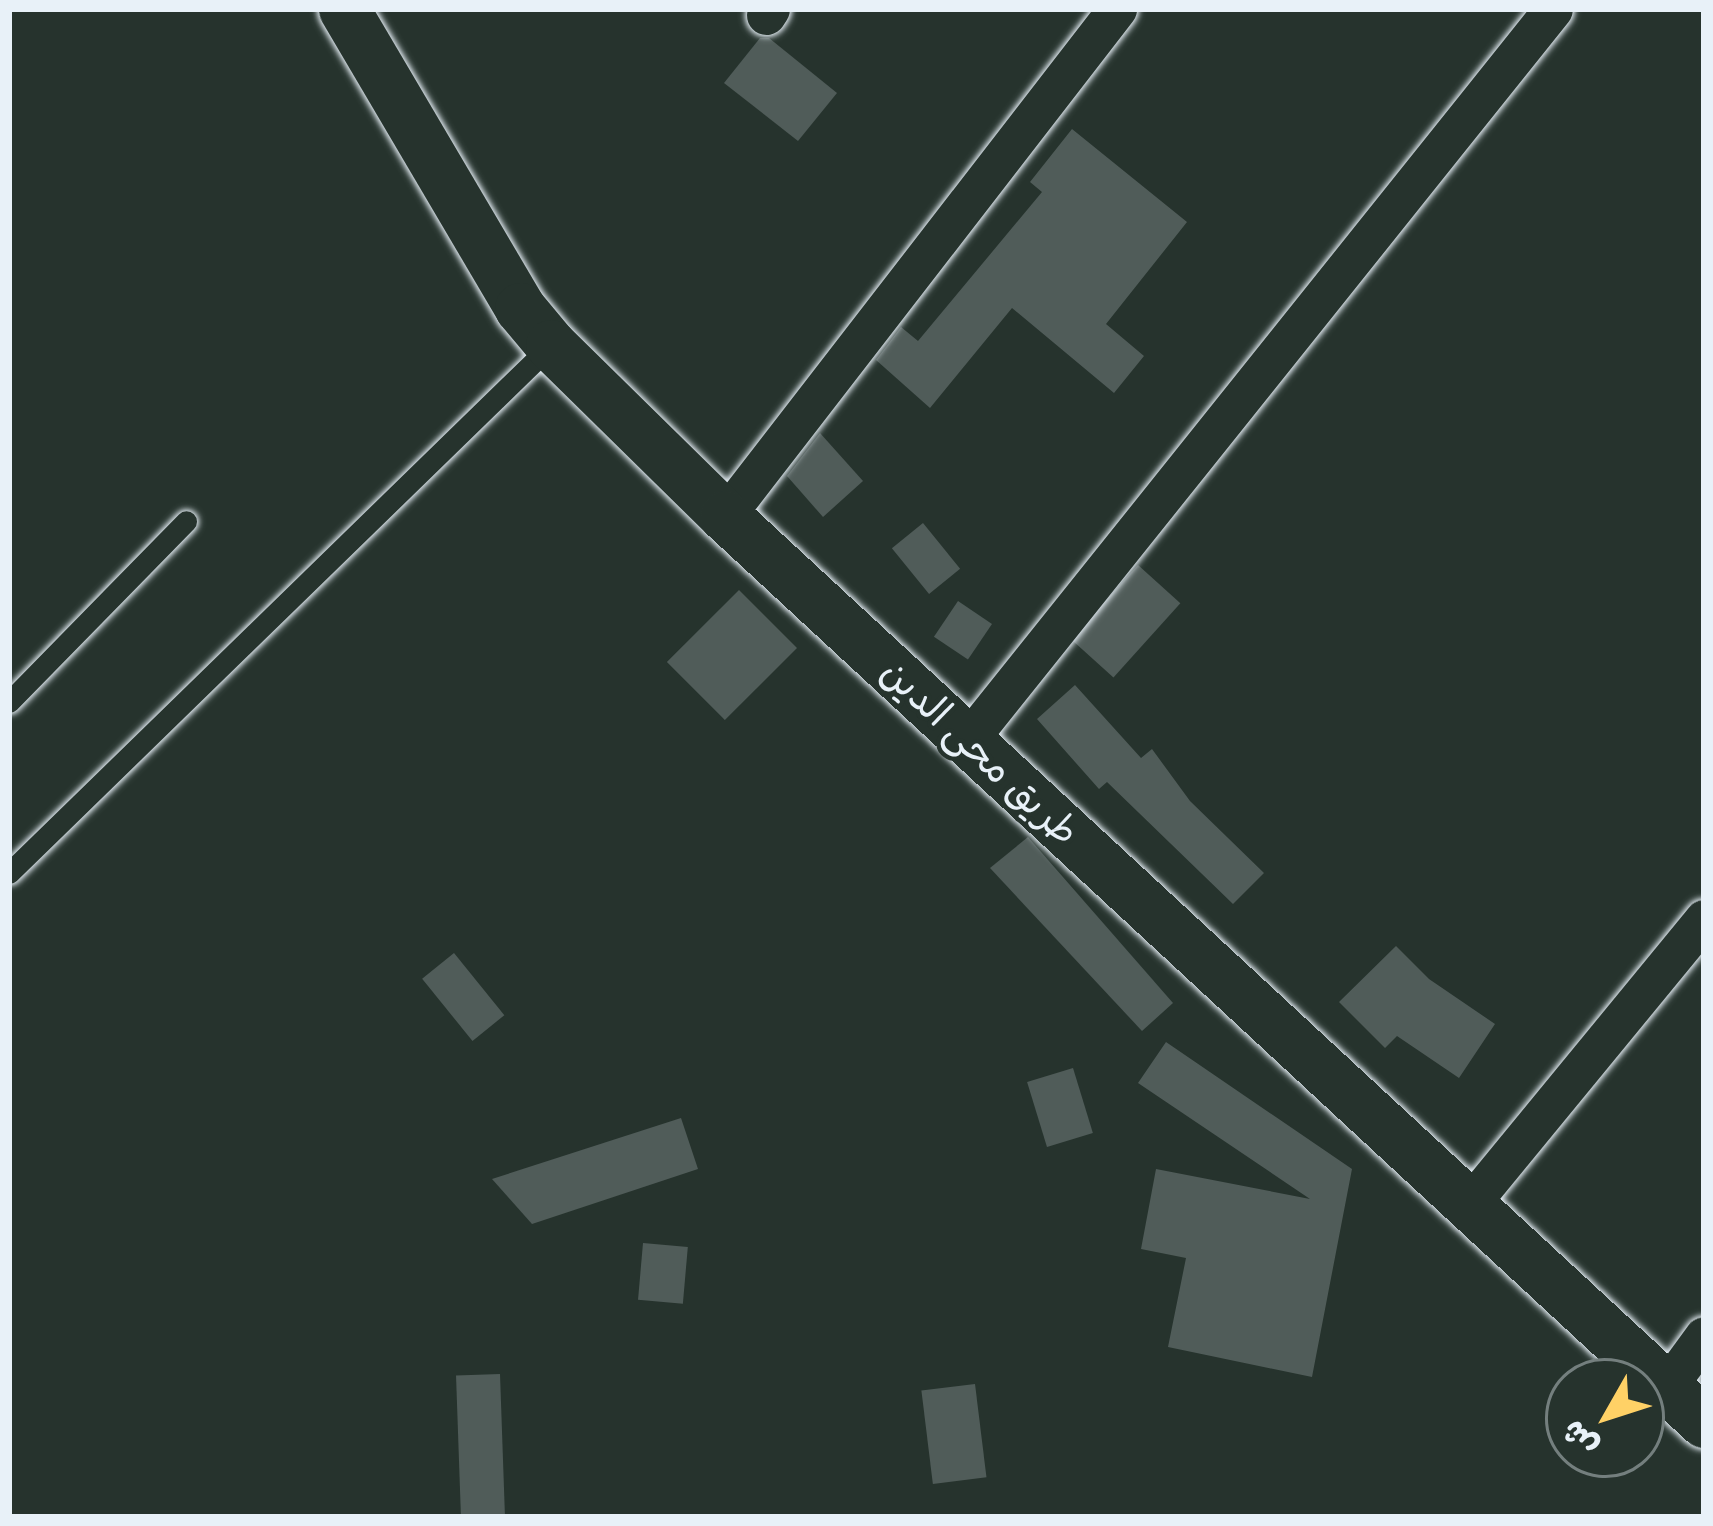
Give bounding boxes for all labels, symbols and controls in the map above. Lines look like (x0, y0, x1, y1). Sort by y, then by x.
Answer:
street label: طريق محى الدين (871, 648, 1089, 856)
north arrow (1545, 1358, 1665, 1478)
text: ش (1552, 1413, 1606, 1465)

